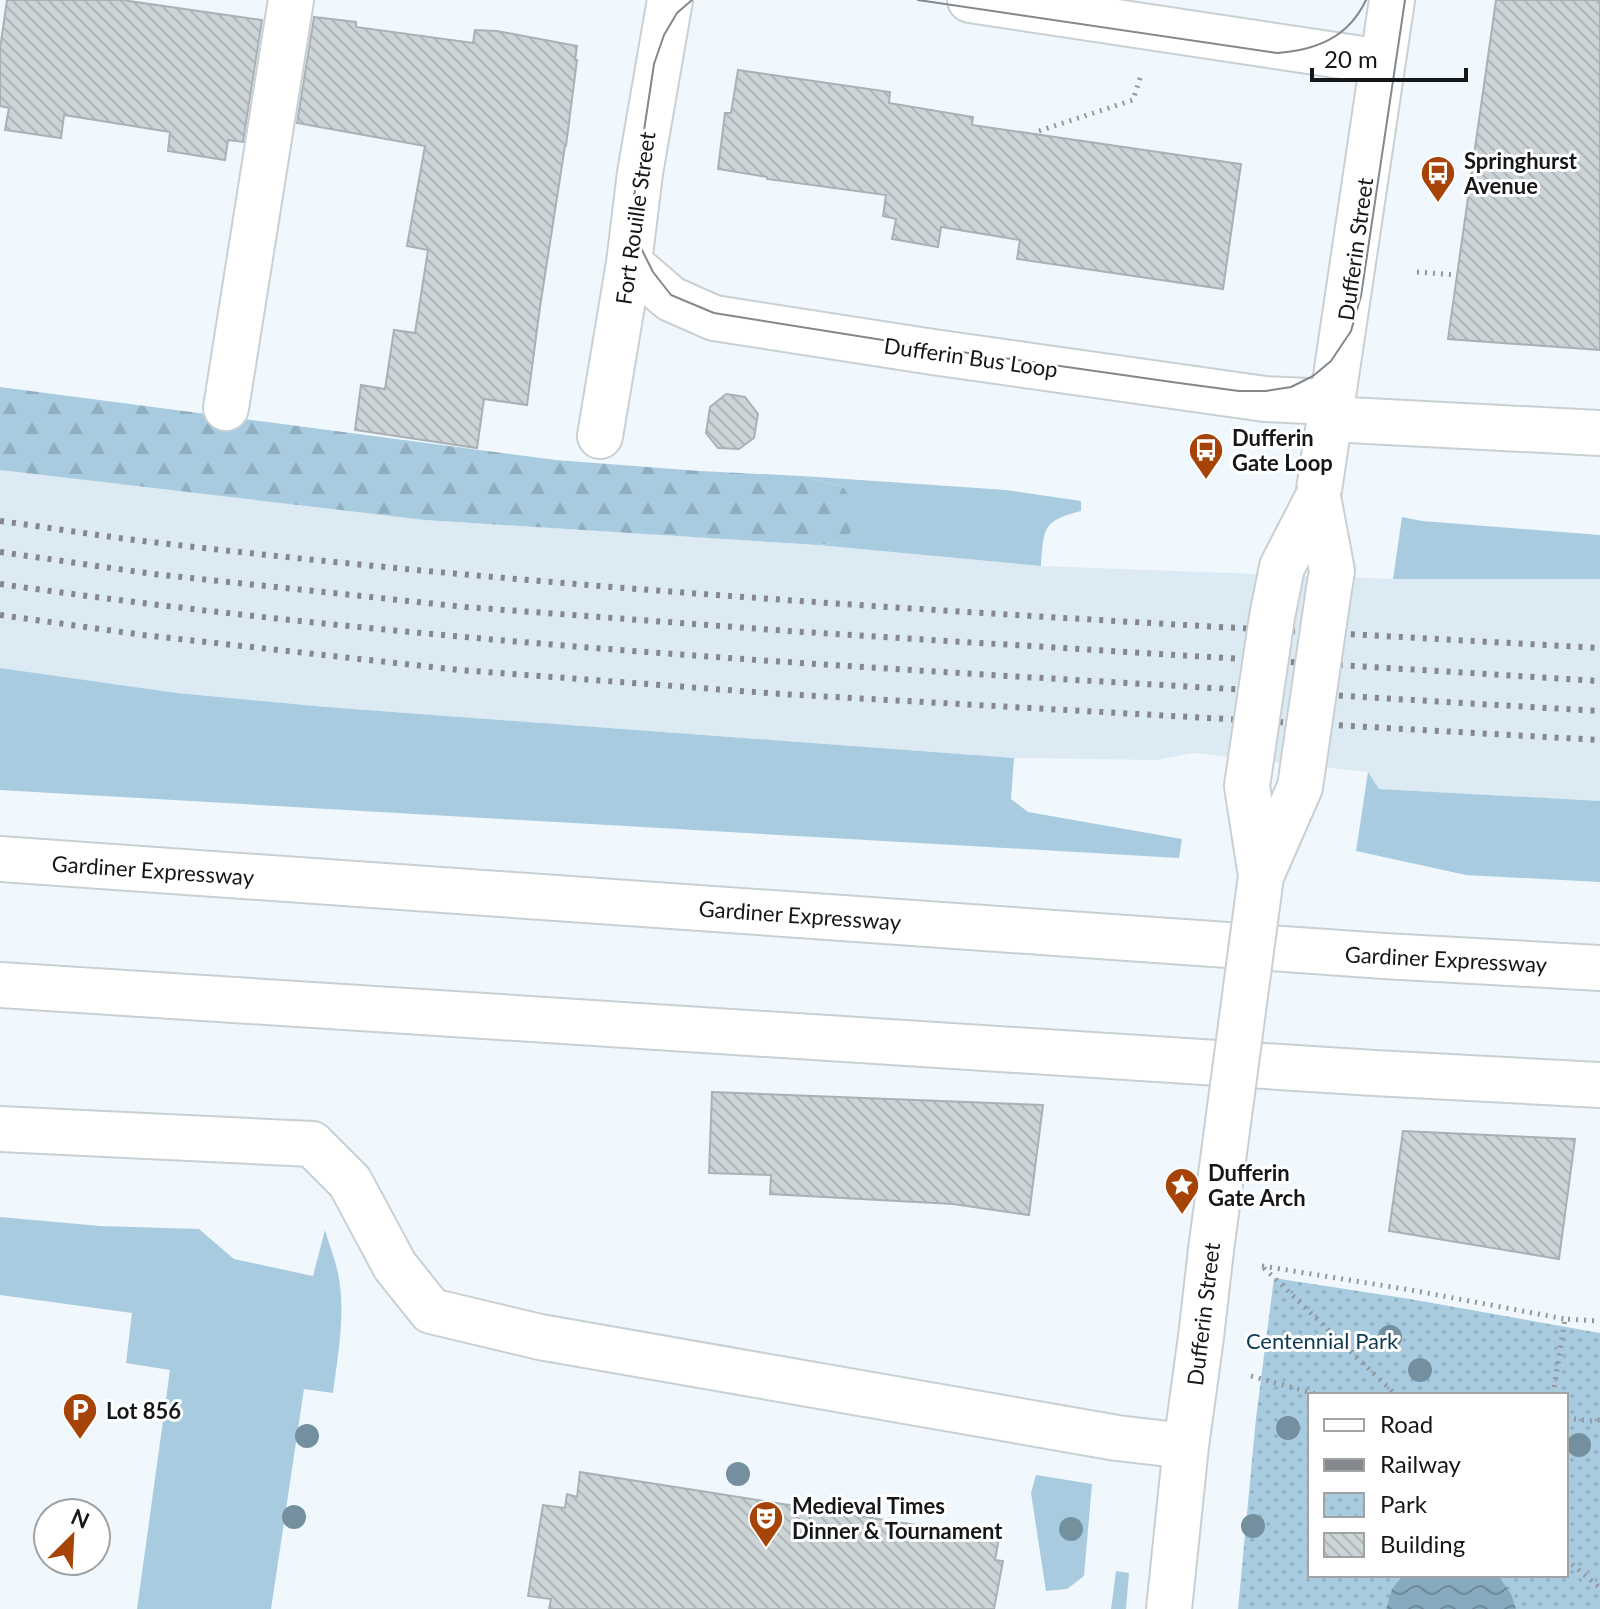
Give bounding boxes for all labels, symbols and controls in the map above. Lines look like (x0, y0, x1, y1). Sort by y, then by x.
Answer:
scale bar (1312, 32, 1466, 82)
text: 20 m (1324, 44, 1378, 73)
street label: Fort Rouille Street (610, 130, 661, 306)
place label: Springhurst Avenue (1463, 147, 1578, 199)
bus stop icon: Springhurst Avenue (1419, 154, 1457, 204)
street label: Dufferin Street (1332, 176, 1378, 322)
street label: Dufferin Bus Loop (882, 331, 1060, 383)
place label: Dufferin Gate Loop (1232, 424, 1333, 476)
bus stop icon: Dufferin Gate Loop (1187, 431, 1225, 481)
street label: Gardiner Expressway (51, 849, 256, 891)
street label: Gardiner Expressway (698, 894, 903, 936)
street label: Gardiner Expressway (1344, 940, 1549, 978)
place label: Dufferin Gate Arch (1208, 1159, 1306, 1211)
place icon: Dufferin Gate Arch (1163, 1166, 1201, 1216)
street label: Dufferin Street (1181, 1241, 1225, 1387)
park label: Centennial Park (1246, 1327, 1399, 1354)
parking icon: Lot 856 (61, 1391, 99, 1441)
legend (1308, 1393, 1568, 1577)
place label: Lot 856 (106, 1397, 181, 1424)
text: Road (1380, 1409, 1433, 1438)
text: Railway (1380, 1449, 1462, 1478)
text: Park (1380, 1489, 1428, 1518)
place label: Medieval Times Dinner & Tournament (792, 1492, 1003, 1544)
north arrow (32, 1497, 112, 1577)
theatre icon: Medieval Times Dinner & Tournament (747, 1499, 785, 1549)
text: N (67, 1502, 94, 1534)
text: Building (1380, 1529, 1465, 1558)

